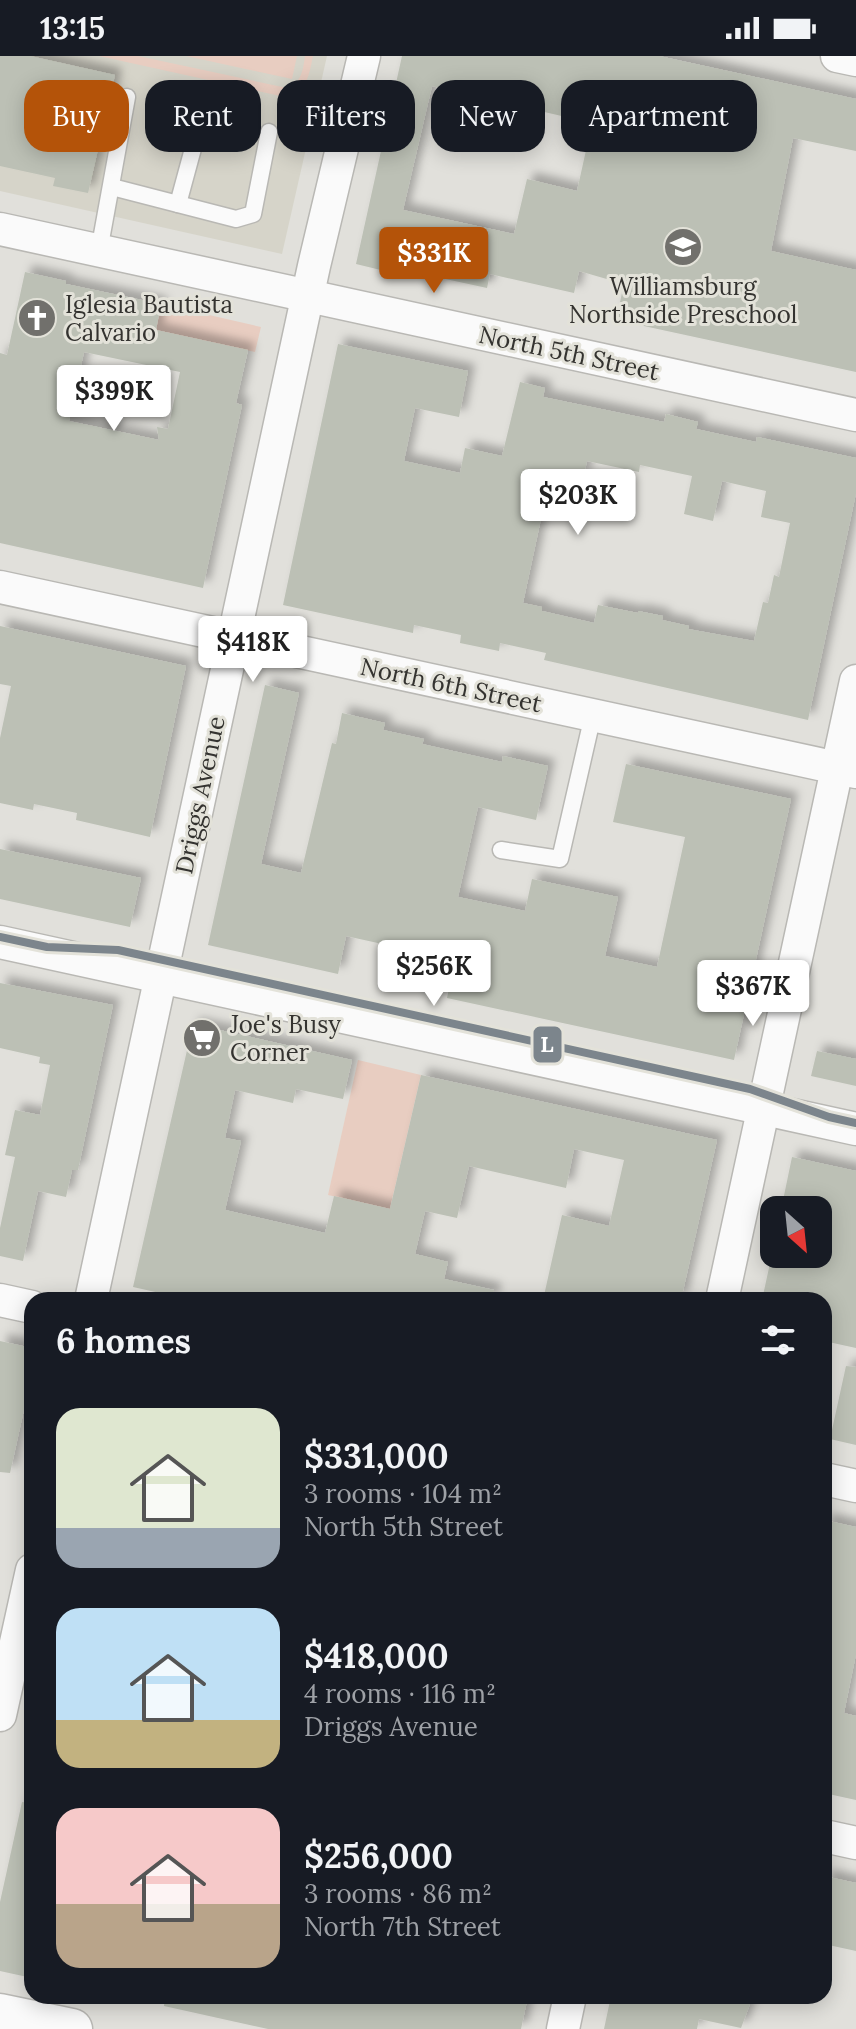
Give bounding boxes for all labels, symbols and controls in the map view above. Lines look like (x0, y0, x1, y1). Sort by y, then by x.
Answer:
text: 13:15 (40, 9, 105, 47)
chip: Buy (24, 80, 129, 152)
chip: Rent (145, 80, 261, 152)
chip: Filters (277, 80, 415, 152)
chip: New (431, 80, 545, 152)
chip: Apartment (561, 80, 757, 152)
school or university icon: Williamsburg Northside Preschool (662, 226, 704, 268)
pin: $331K (378, 227, 490, 295)
text: $331K (397, 236, 471, 269)
place label: Williamsburg Northside Preschool (569, 271, 797, 330)
place label: Iglesia Bautista Calvario (65, 289, 233, 348)
church icon: Iglesia Bautista Calvario (16, 297, 58, 339)
street label: North 5th Street (476, 319, 663, 387)
pin: $399K (58, 365, 170, 433)
text: $399K (75, 374, 153, 407)
pin: $203K (522, 469, 634, 537)
text: $203K (539, 478, 617, 511)
pin: $418K (197, 616, 309, 684)
text: $418K (216, 625, 290, 658)
street label: North 6th Street (358, 651, 545, 719)
street label: Driggs Avenue (168, 713, 232, 877)
pin: $256K (378, 940, 490, 1008)
text: $256K (396, 949, 472, 982)
pin: $367K (697, 960, 809, 1028)
text: $367K (715, 969, 791, 1002)
place label: Joe's Busy Corner (229, 1009, 341, 1068)
supermarket icon: Joe's Busy Corner (181, 1017, 223, 1059)
line badge: L (532, 1025, 563, 1064)
text: L (540, 1030, 554, 1058)
north arrow (760, 1196, 832, 1268)
map controls (760, 1196, 832, 1268)
icon: filters (756, 1318, 800, 1362)
text: 6 homes (56, 1319, 191, 1362)
text: $331,000 (304, 1434, 449, 1477)
icon: home (120, 1440, 216, 1536)
text: 3 rooms · 104 m² (304, 1477, 502, 1510)
text: North 5th Street (304, 1510, 503, 1543)
text: $418,000 (304, 1634, 449, 1677)
icon: home (120, 1640, 216, 1736)
text: 4 rooms · 116 m² (304, 1677, 496, 1710)
text: Driggs Avenue (304, 1710, 478, 1743)
text: $256,000 (304, 1834, 453, 1877)
icon: home (120, 1840, 216, 1936)
text: 3 rooms · 86 m² (304, 1877, 492, 1910)
text: North 7th Street (304, 1910, 501, 1943)

